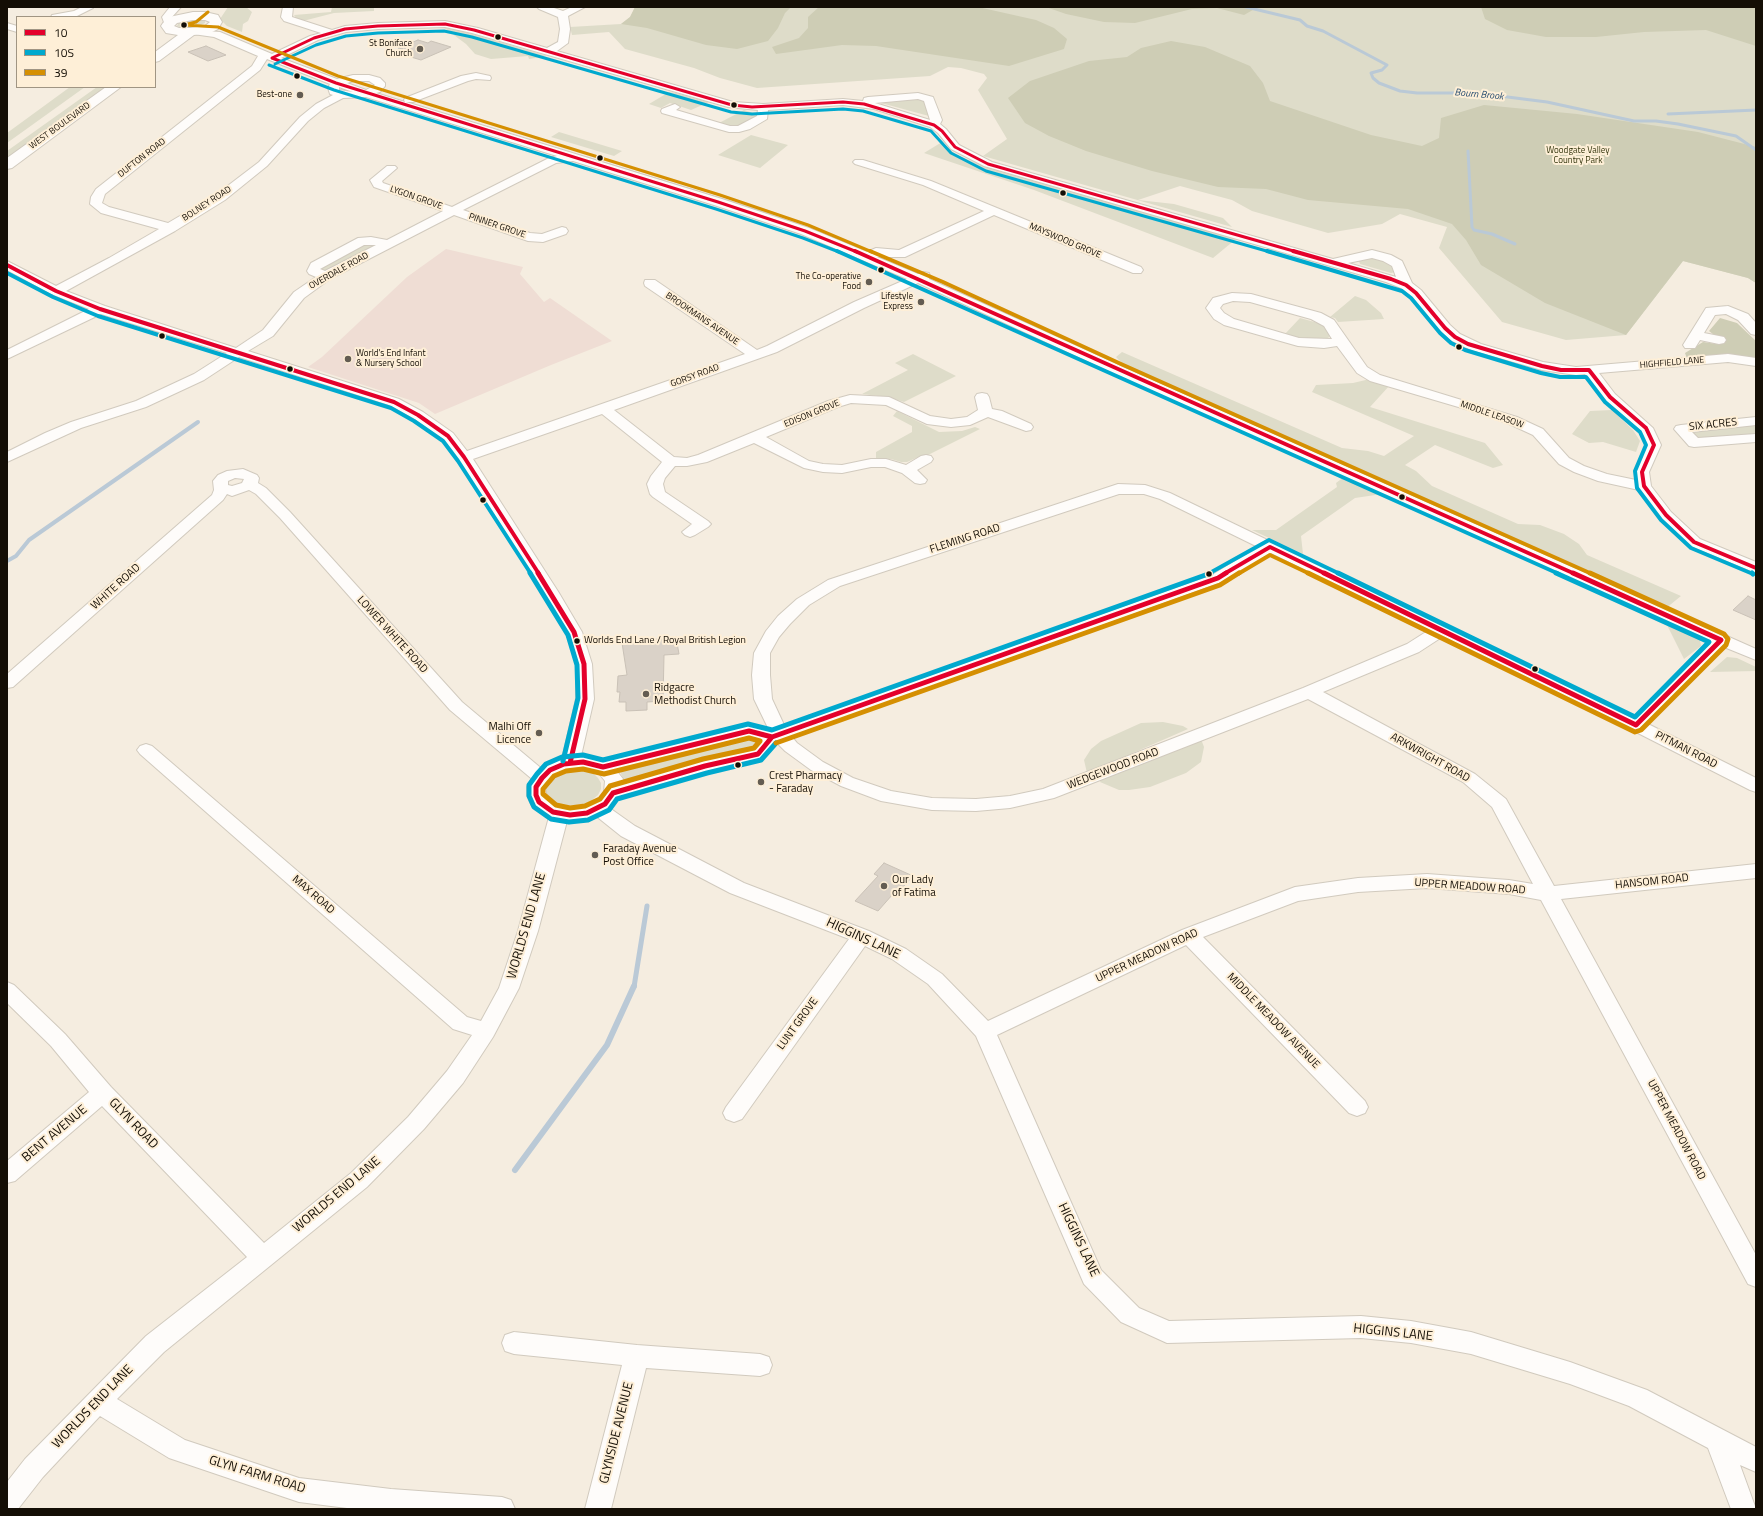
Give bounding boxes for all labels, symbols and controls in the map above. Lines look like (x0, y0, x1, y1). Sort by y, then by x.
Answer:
legend (16, 16, 156, 88)
unlabelled marker (179, 20, 189, 30)
text: 10 (54, 23, 67, 42)
unlabelled marker (493, 32, 503, 42)
place label: St Boniface Church (369, 39, 412, 60)
text: 10S (54, 43, 74, 62)
marker: St Boniface Church (415, 44, 425, 54)
text: 39 (54, 63, 67, 82)
unlabelled marker (292, 71, 302, 81)
water label: Bourn Brook (1454, 87, 1504, 103)
place label: Best-one (257, 90, 292, 100)
marker: Best-one (295, 90, 305, 100)
street label: WEST BOULEVARD (27, 100, 93, 152)
unlabelled marker (729, 100, 739, 110)
street label: DUFTON ROAD (116, 136, 168, 180)
park label: Woodgate Valley Country Park (1546, 146, 1610, 167)
unlabelled marker (595, 153, 605, 163)
street label: BOLNEY ROAD (180, 184, 234, 224)
street label: LYGON GROVE (388, 184, 444, 212)
unlabelled marker (1058, 188, 1068, 198)
street label: PINNER GROVE (467, 211, 527, 241)
street label: MAYSWOOD GROVE (1028, 221, 1102, 261)
street label: OVERDALE ROAD (307, 250, 371, 292)
unlabelled marker (876, 265, 886, 275)
place label: The Co-operative Food (796, 272, 861, 293)
marker: The Co-operative Food (864, 277, 874, 287)
street label: BROOKMANS AVENUE (663, 290, 741, 348)
place label: Lifestyle Express (881, 292, 913, 313)
marker: Lifestyle Express (916, 297, 926, 307)
unlabelled marker (157, 331, 167, 341)
unlabelled marker (1454, 342, 1464, 352)
place label: World's End Infant & Nursery School (356, 349, 426, 370)
marker: World's End Infant & Nursery School (343, 354, 353, 364)
street label: HIGHFIELD LANE (1639, 355, 1705, 371)
street label: GORSY ROAD (669, 362, 721, 390)
unlabelled marker (285, 364, 295, 374)
street label: EDISON GROVE (783, 398, 841, 430)
street label: MIDDLE LEASOW (1459, 399, 1525, 431)
street label: SIX ACRES (1688, 416, 1738, 434)
unlabelled marker (1397, 492, 1407, 502)
unlabelled marker (478, 495, 488, 505)
street label: FLEMING ROAD (928, 521, 1002, 557)
street label: WHITE ROAD (89, 561, 143, 613)
unlabelled marker (1204, 569, 1214, 579)
street label: LOWER WHITE ROAD (354, 594, 430, 676)
place label: Worlds End Lane / Royal British Legion (584, 635, 746, 647)
marker: Worlds End Lane / Royal British Legion (572, 636, 582, 646)
unlabelled marker (1530, 664, 1540, 674)
place label: Ridgacre Methodist Church (654, 681, 736, 707)
marker: Ridgacre Methodist Church (641, 689, 651, 699)
place label: Malhi Off Licence (488, 720, 531, 746)
marker: Malhi Off Licence (534, 728, 544, 738)
street label: PITMAN ROAD (1653, 729, 1719, 771)
street label: ARKWRIGHT ROAD (1388, 731, 1472, 785)
street label: WEDGEWOOD ROAD (1065, 745, 1161, 793)
unlabelled marker (733, 760, 743, 770)
place label: Crest Pharmacy - Faraday (769, 769, 842, 795)
marker: Crest Pharmacy - Faraday (756, 777, 766, 787)
place label: Faraday Avenue Post Office (603, 842, 677, 868)
marker: Faraday Avenue Post Office (590, 850, 600, 860)
street label: WORLDS END LANE (504, 871, 550, 981)
street label: HANSOM ROAD (1615, 872, 1689, 892)
street label: MAX ROAD (289, 873, 337, 917)
place label: Our Lady of Fatima (892, 873, 936, 899)
street label: UPPER MEADOW ROAD (1414, 877, 1526, 897)
marker: Our Lady of Fatima (879, 881, 889, 891)
street label: HIGGINS LANE (824, 915, 902, 963)
street label: UPPER MEADOW ROAD (1094, 926, 1200, 986)
street label: MIDDLE MEADOW AVENUE (1224, 971, 1322, 1071)
street label: LUNT GROVE (775, 995, 821, 1053)
street label: UPPER MEADOW ROAD (1644, 1078, 1708, 1182)
street label: GLYN ROAD (105, 1095, 161, 1153)
street label: BENT AVENUE (19, 1102, 91, 1166)
street label: WORLDS END LANE (290, 1154, 384, 1236)
street label: HIGGINS LANE (1054, 1201, 1102, 1279)
street label: HIGGINS LANE (1352, 1321, 1434, 1345)
street label: WORLDS END LANE (49, 1362, 137, 1452)
street label: GLYNSIDE AVENUE (597, 1381, 637, 1485)
street label: GLYN FARM ROAD (207, 1453, 307, 1497)

